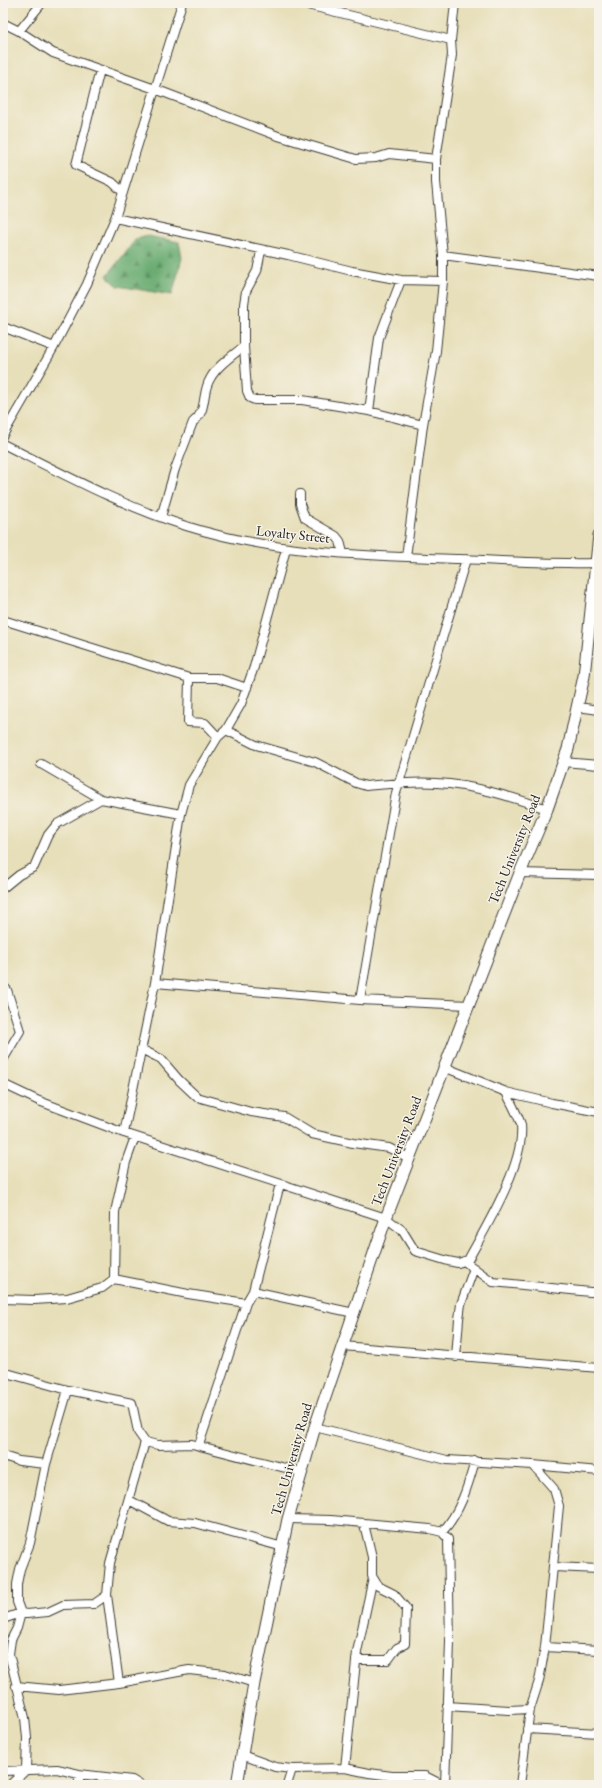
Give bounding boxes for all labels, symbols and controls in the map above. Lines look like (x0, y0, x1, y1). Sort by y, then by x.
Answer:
street label: Loyalty Street (255, 521, 331, 547)
street label: Tech University Road (484, 791, 545, 906)
street label: Tech University Road (367, 1092, 426, 1209)
street label: Tech University Road (266, 1400, 316, 1518)

